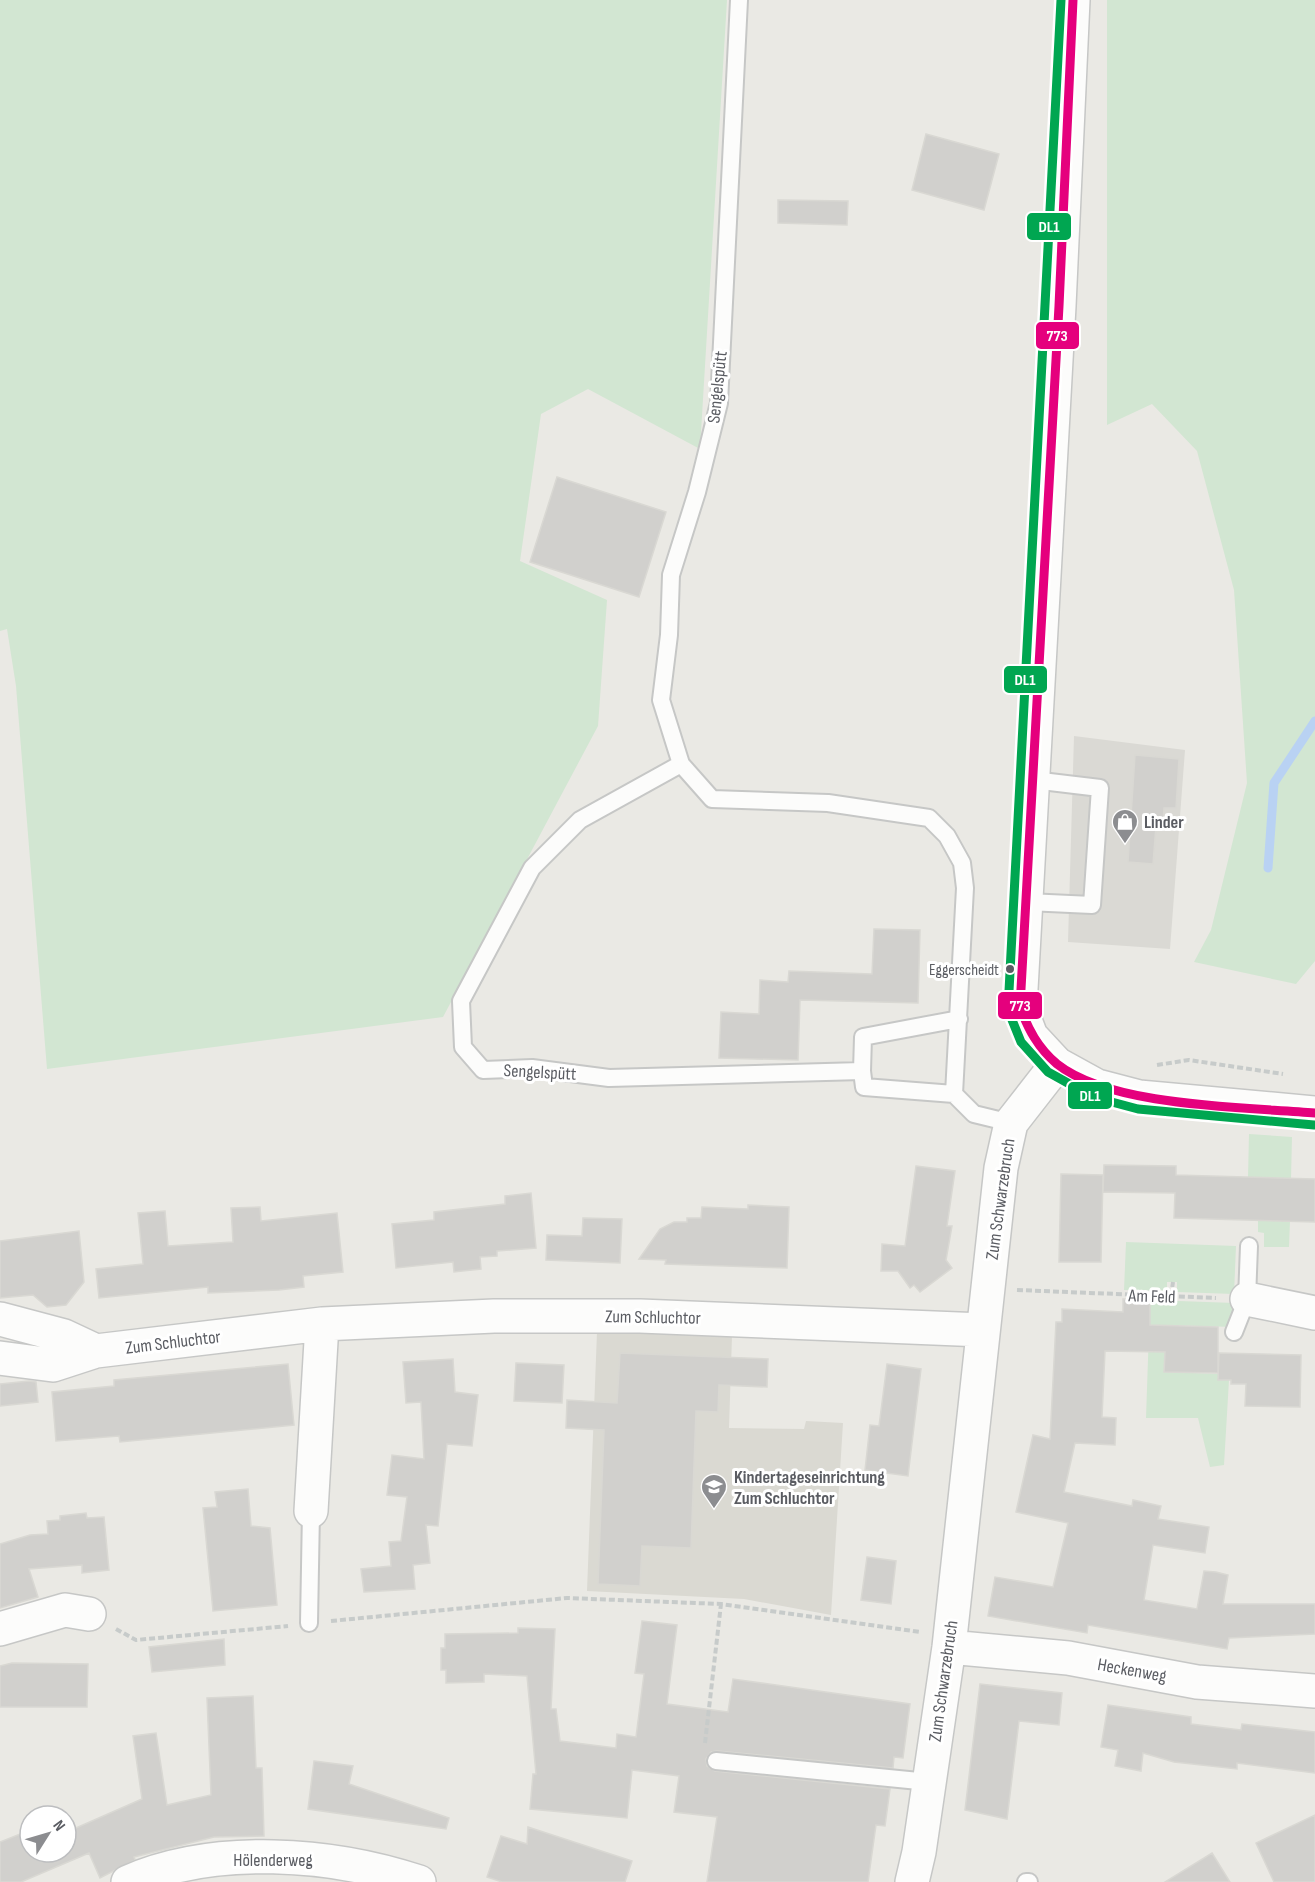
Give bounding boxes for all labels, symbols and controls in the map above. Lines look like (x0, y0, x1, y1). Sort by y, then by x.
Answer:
line badge: DL1 (1026, 212, 1072, 241)
text: DL1 (1039, 218, 1060, 237)
line badge: 773 (1035, 321, 1080, 350)
text: 773 (1046, 327, 1068, 346)
street label: Sengelspütt (703, 349, 732, 424)
line badge: DL1 (1003, 665, 1048, 694)
text: DL1 (1015, 671, 1036, 690)
shop icon: Linder (1110, 807, 1140, 845)
place label: Linder (1144, 812, 1184, 833)
place label: Eggerscheidt (929, 961, 999, 980)
marker: Eggerscheidt (1004, 963, 1016, 975)
line badge: 773 (997, 991, 1043, 1020)
text: 773 (1009, 997, 1031, 1016)
street label: Sengelspütt (503, 1060, 577, 1085)
line badge: DL1 (1067, 1081, 1113, 1110)
text: DL1 (1080, 1087, 1101, 1106)
street label: Zum Schwarzebruch (982, 1137, 1019, 1261)
street label: Am Feld (1127, 1285, 1176, 1308)
street label: Zum Schluchtor (605, 1306, 701, 1329)
street label: Zum Schluchtor (124, 1326, 222, 1359)
place label: Kindertageseinrichtung Zum Schluchtor (734, 1467, 885, 1509)
school or university icon: Kindertageseinrichtung Zum Schluchtor (699, 1472, 729, 1510)
street label: Zum Schwarzebruch (925, 1619, 962, 1743)
street label: Heckenweg (1096, 1654, 1168, 1687)
north arrow (18, 1804, 78, 1864)
text: N (49, 1817, 69, 1835)
street label: Hölenderweg (233, 1850, 313, 1871)

